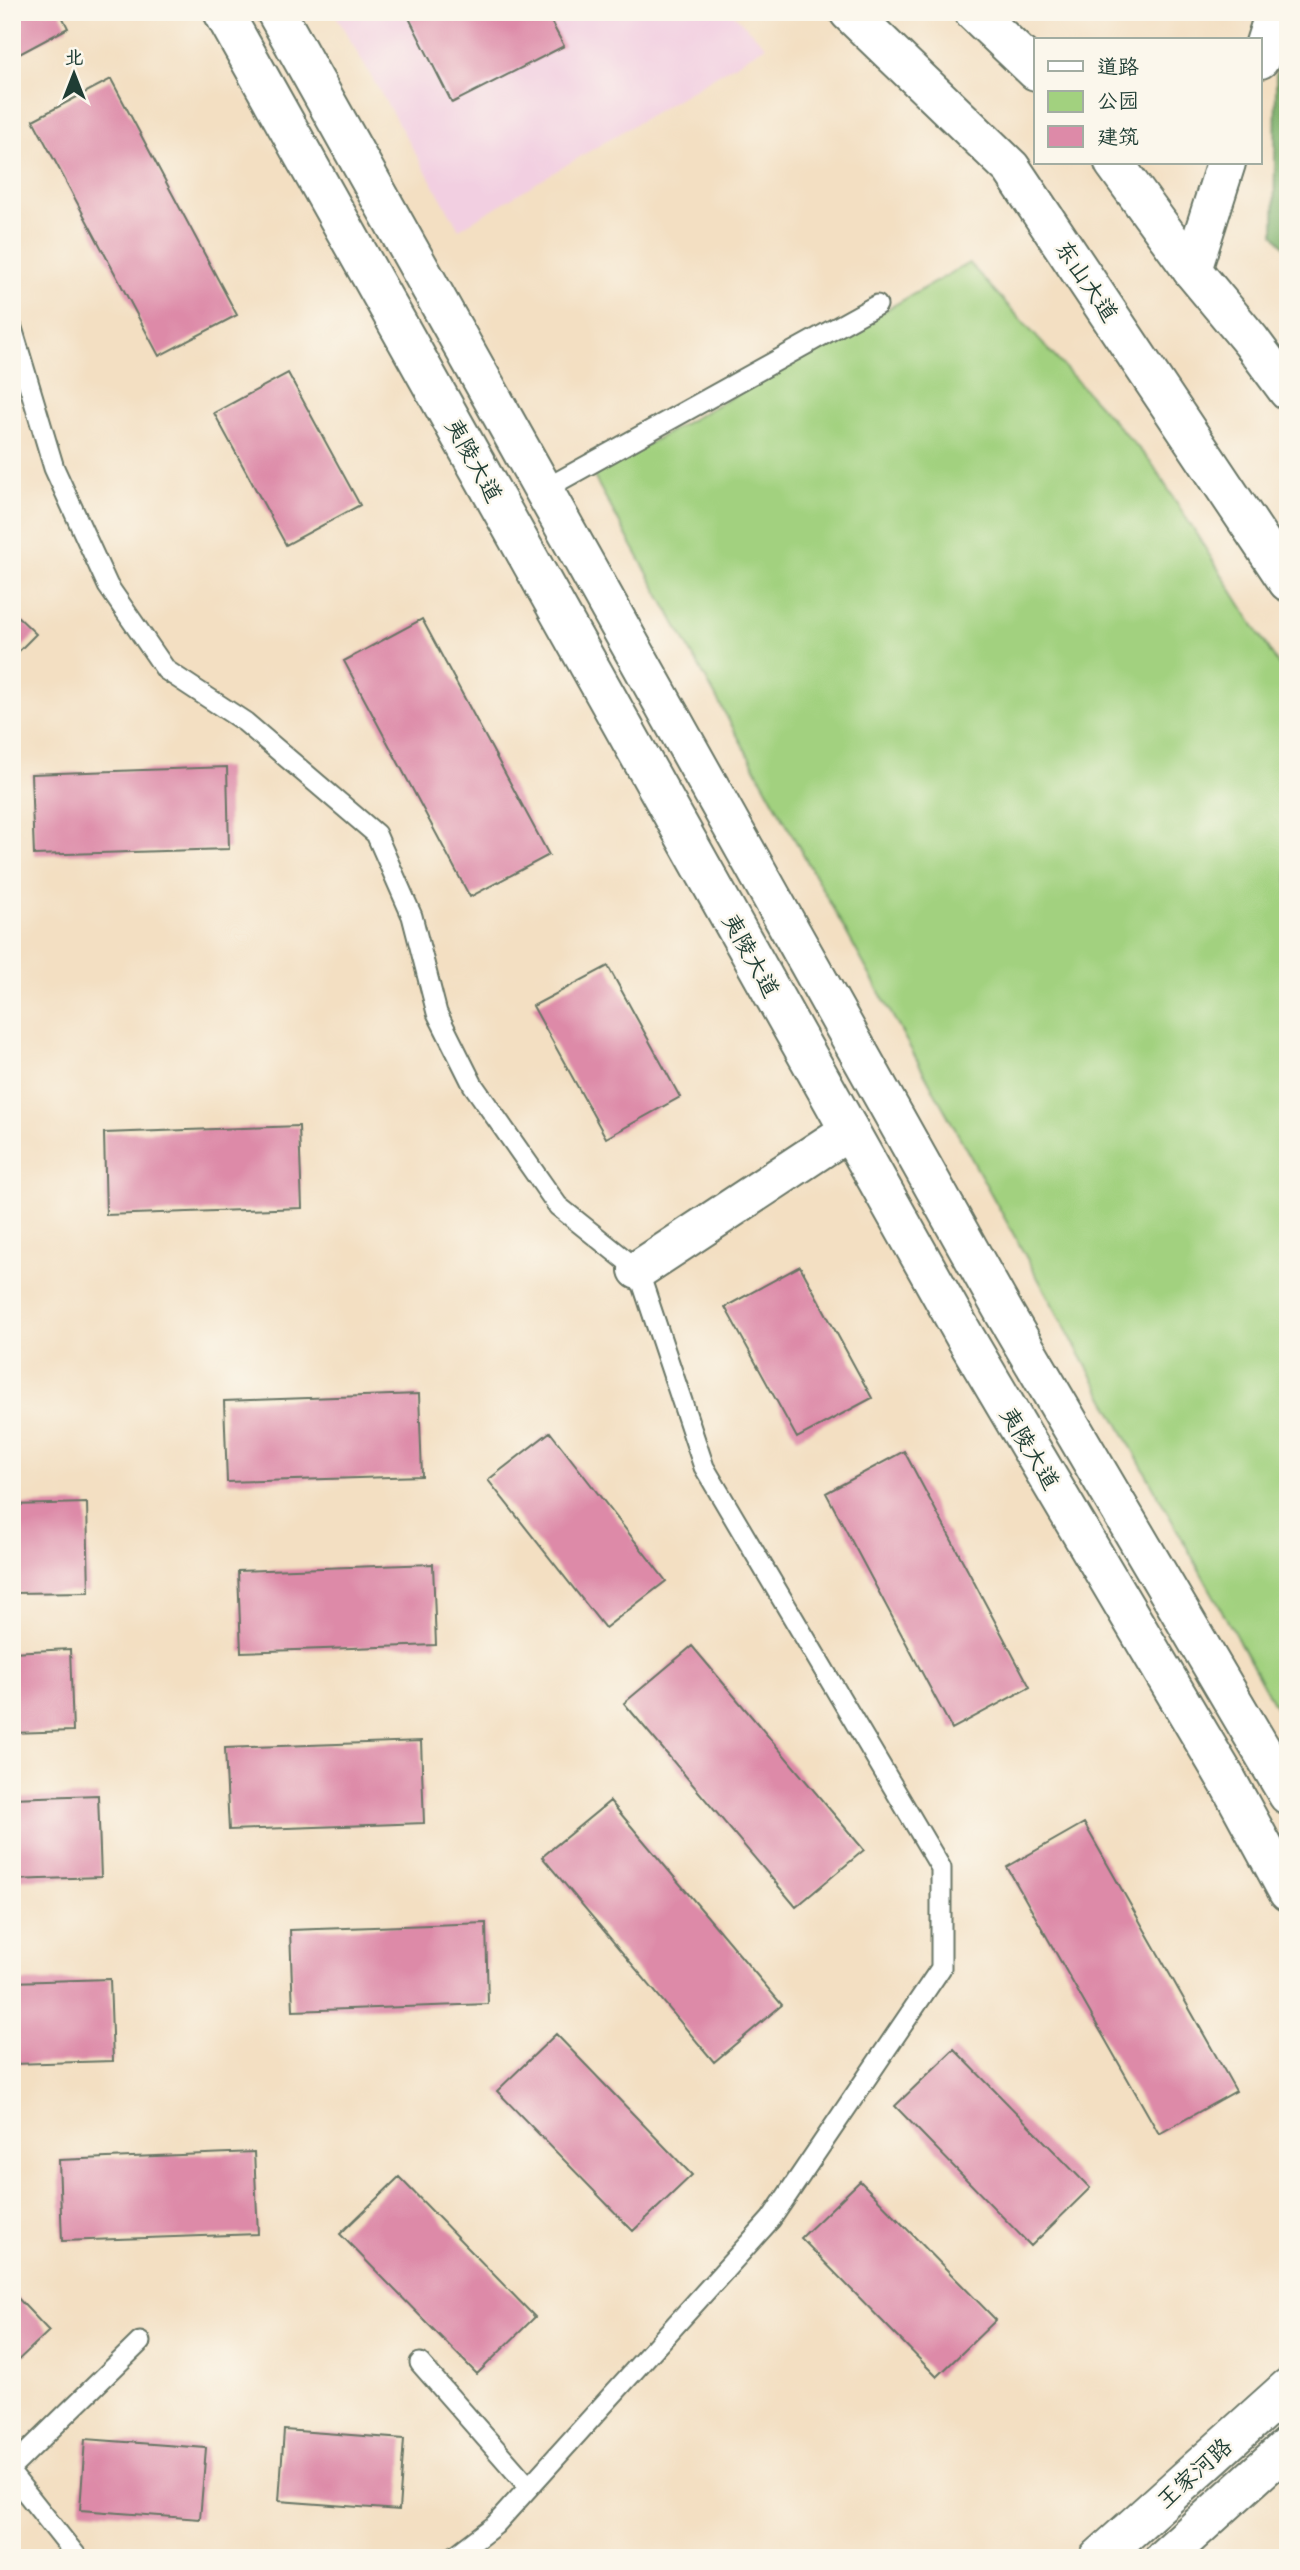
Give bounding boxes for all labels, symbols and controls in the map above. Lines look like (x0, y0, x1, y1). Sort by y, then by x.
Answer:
north arrow (38, 38, 108, 108)
legend (1034, 38, 1262, 164)
text: 北 (64, 44, 84, 70)
text: 道路 (1097, 52, 1139, 81)
text: 公园 (1097, 86, 1139, 115)
text: 建筑 (1097, 122, 1139, 151)
street label: 东山大道 (1049, 234, 1126, 328)
street label: 夷陵大道 (439, 412, 510, 508)
street label: 夷陵大道 (716, 907, 787, 1003)
street label: 夷陵大道 (993, 1400, 1067, 1495)
street label: 王家河路 (1149, 2430, 1238, 2515)

